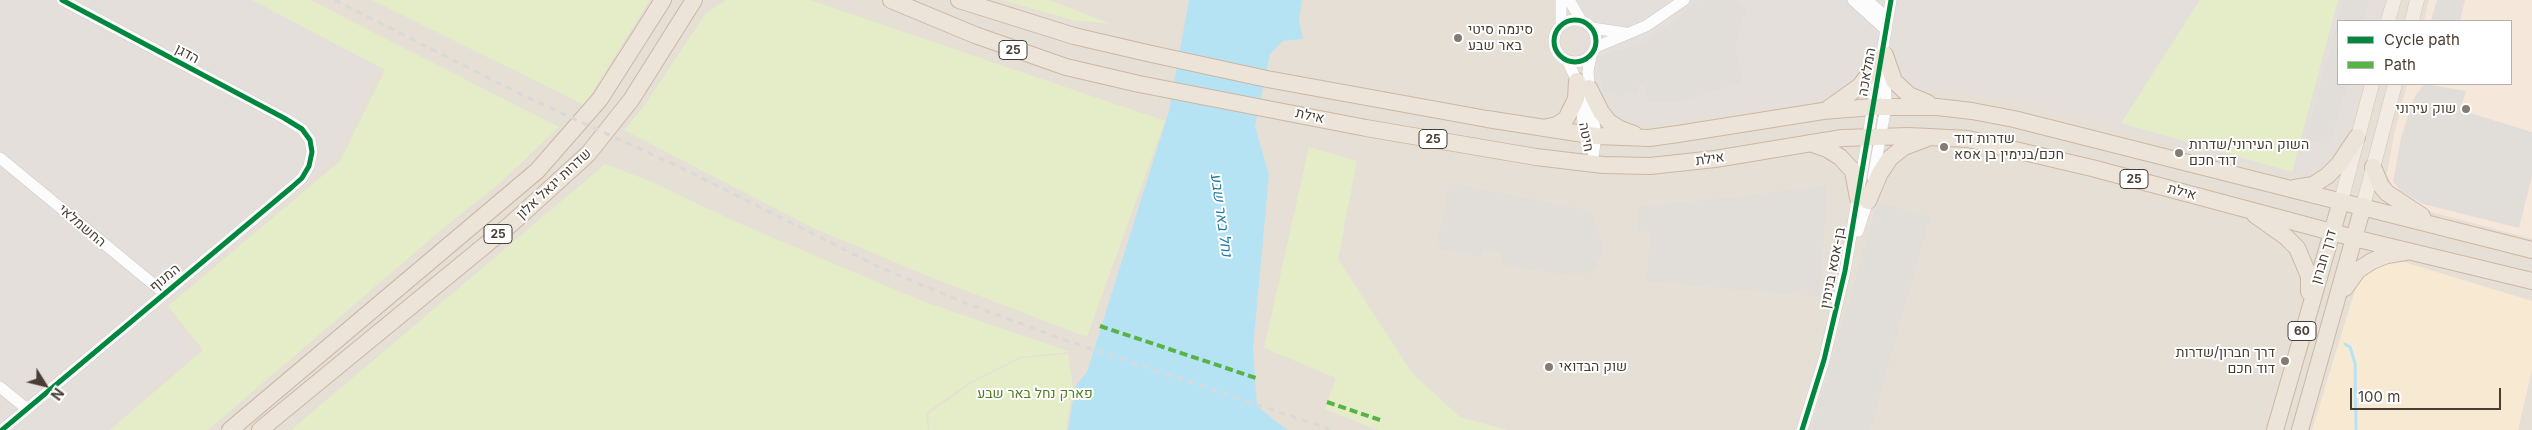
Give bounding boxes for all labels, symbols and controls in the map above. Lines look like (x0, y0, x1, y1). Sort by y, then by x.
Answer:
legend (2337, 20, 2512, 85)
place label: סינמה סיטי באר שבע (1468, 22, 1533, 54)
text: Cycle path (2384, 30, 2460, 49)
marker: סינמה סיטי באר שבע (1452, 32, 1464, 44)
road number: 25 (999, 40, 1027, 60)
street label: הדגן (172, 41, 202, 67)
street label: המלאכה (1854, 46, 1880, 98)
text: Path (2384, 55, 2416, 74)
place label: שוק עירוני (2395, 101, 2456, 117)
marker: שוק עירוני (2460, 103, 2472, 115)
street label: אילת (1294, 105, 1326, 127)
street label: חיטה (1575, 121, 1597, 153)
road number: 25 (1419, 130, 1447, 148)
place label: שדרות דוד חכם/בנימין בן אסא (1954, 131, 2064, 164)
place label: השוק העירוני/שדרות דוד חכם (2189, 137, 2309, 170)
marker: שדרות דוד חכם/בנימין בן אסא (1938, 141, 1950, 153)
street label: שדרות יגאל אלון (513, 145, 595, 223)
marker: השוק העירוני/שדרות דוד חכם (2173, 147, 2185, 159)
street label: אילת (1694, 149, 1726, 169)
road number: 25 (2120, 170, 2148, 188)
water label: נחל באר שבע (1206, 172, 1236, 258)
street label: אילת (2166, 180, 2198, 204)
street label: החשמלאי (55, 201, 109, 251)
road number: 25 (484, 224, 512, 243)
street label: בן-אסא בנימין (1817, 226, 1849, 310)
street label: דרך חברון (2308, 228, 2340, 286)
street label: המנוף (146, 260, 184, 296)
road number: 60 (2288, 322, 2316, 341)
place label: דרך חברון/שדרות דוד חכם (2176, 345, 2275, 378)
marker: דרך חברון/שדרות דוד חכם (2279, 355, 2291, 367)
place label: שוק הבדואי (1559, 359, 1627, 375)
north arrow (20, 360, 70, 410)
marker: שוק הבדואי (1543, 361, 1555, 373)
scale bar (2352, 378, 2503, 410)
text: N (48, 385, 68, 403)
park label: פארק נחל באר שבע (977, 386, 1093, 402)
text: 100 m (2358, 387, 2400, 406)

